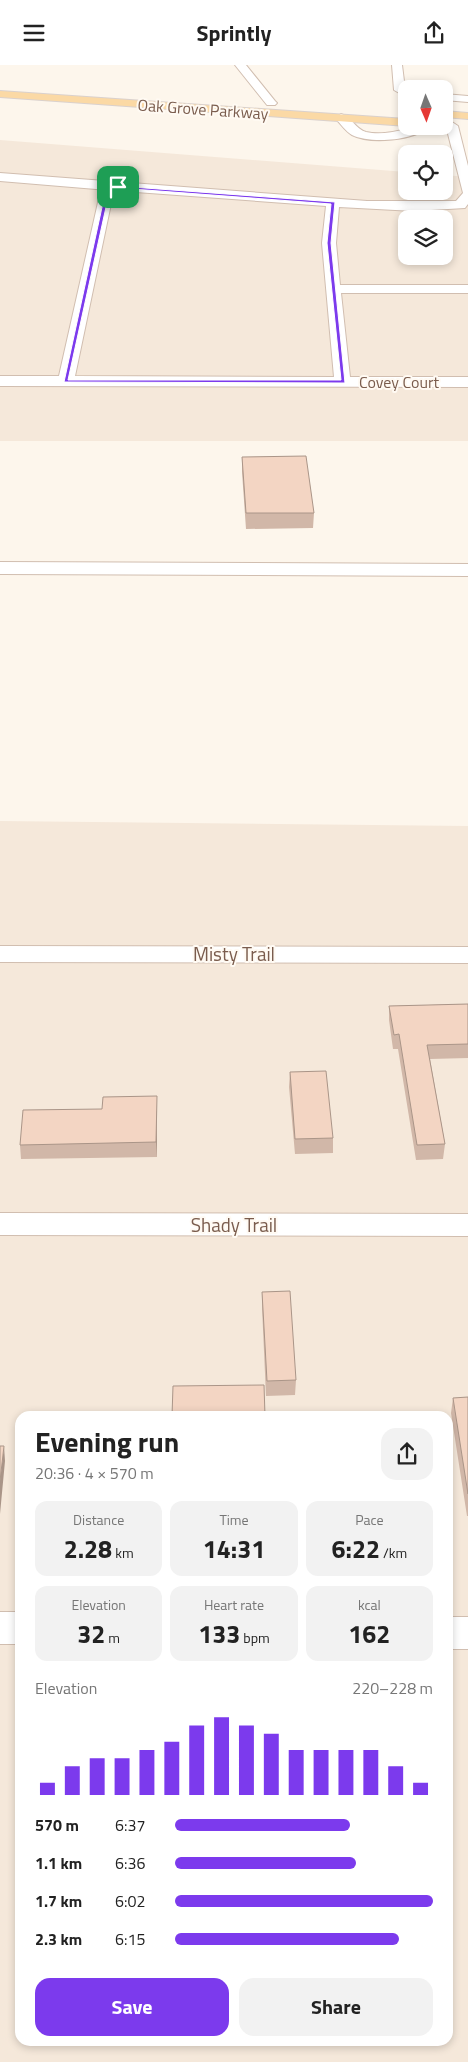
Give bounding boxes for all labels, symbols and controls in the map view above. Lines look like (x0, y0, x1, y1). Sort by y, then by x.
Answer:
text: Sprintly (197, 16, 271, 50)
icon: menu (20, 19, 48, 47)
icon: share (420, 19, 448, 47)
north arrow (398, 80, 452, 135)
map controls (398, 80, 453, 265)
street label: Oak Grove Parkway (137, 92, 269, 126)
button: locate (398, 145, 453, 200)
pin (97, 166, 139, 208)
icon: arrive (104, 173, 132, 201)
button: layers (398, 210, 453, 265)
street label: Covey Court (359, 370, 439, 394)
street label: Misty Trail (193, 939, 275, 968)
street label: Shady Trail (191, 1210, 277, 1239)
text: Evening run (35, 1420, 179, 1463)
button: share (381, 1428, 433, 1480)
text: 20:36 · 4 × 570 m (35, 1461, 154, 1485)
text: Distance (73, 1509, 124, 1530)
text: Time (219, 1509, 249, 1530)
text: Pace (355, 1509, 384, 1530)
text: 2.28 (64, 1530, 112, 1568)
text: 14:31 (203, 1530, 265, 1568)
text: 6:22 (331, 1530, 380, 1568)
text: km (112, 1542, 134, 1563)
text: /km (380, 1542, 407, 1563)
text: Elevation (71, 1594, 126, 1615)
text: Heart rate (204, 1594, 264, 1615)
text: kcal (358, 1594, 381, 1615)
text: 32 (77, 1615, 105, 1653)
text: 133 (198, 1615, 240, 1653)
text: 162 (348, 1615, 390, 1653)
text: m (105, 1627, 120, 1648)
text: bpm (240, 1627, 270, 1648)
text: Elevation (35, 1676, 97, 1700)
text: 220–228 m (352, 1676, 433, 1700)
text: 570 m (35, 1813, 79, 1837)
text: 6:37 (115, 1813, 145, 1837)
text: 1.1 km (35, 1851, 82, 1875)
text: 6:36 (115, 1851, 145, 1875)
text: 1.7 km (35, 1889, 82, 1913)
text: 6:02 (115, 1889, 145, 1913)
text: 2.3 km (35, 1927, 82, 1951)
text: 6:15 (115, 1927, 145, 1951)
button: Save (35, 1978, 229, 2036)
button: Share (239, 1978, 433, 2036)

